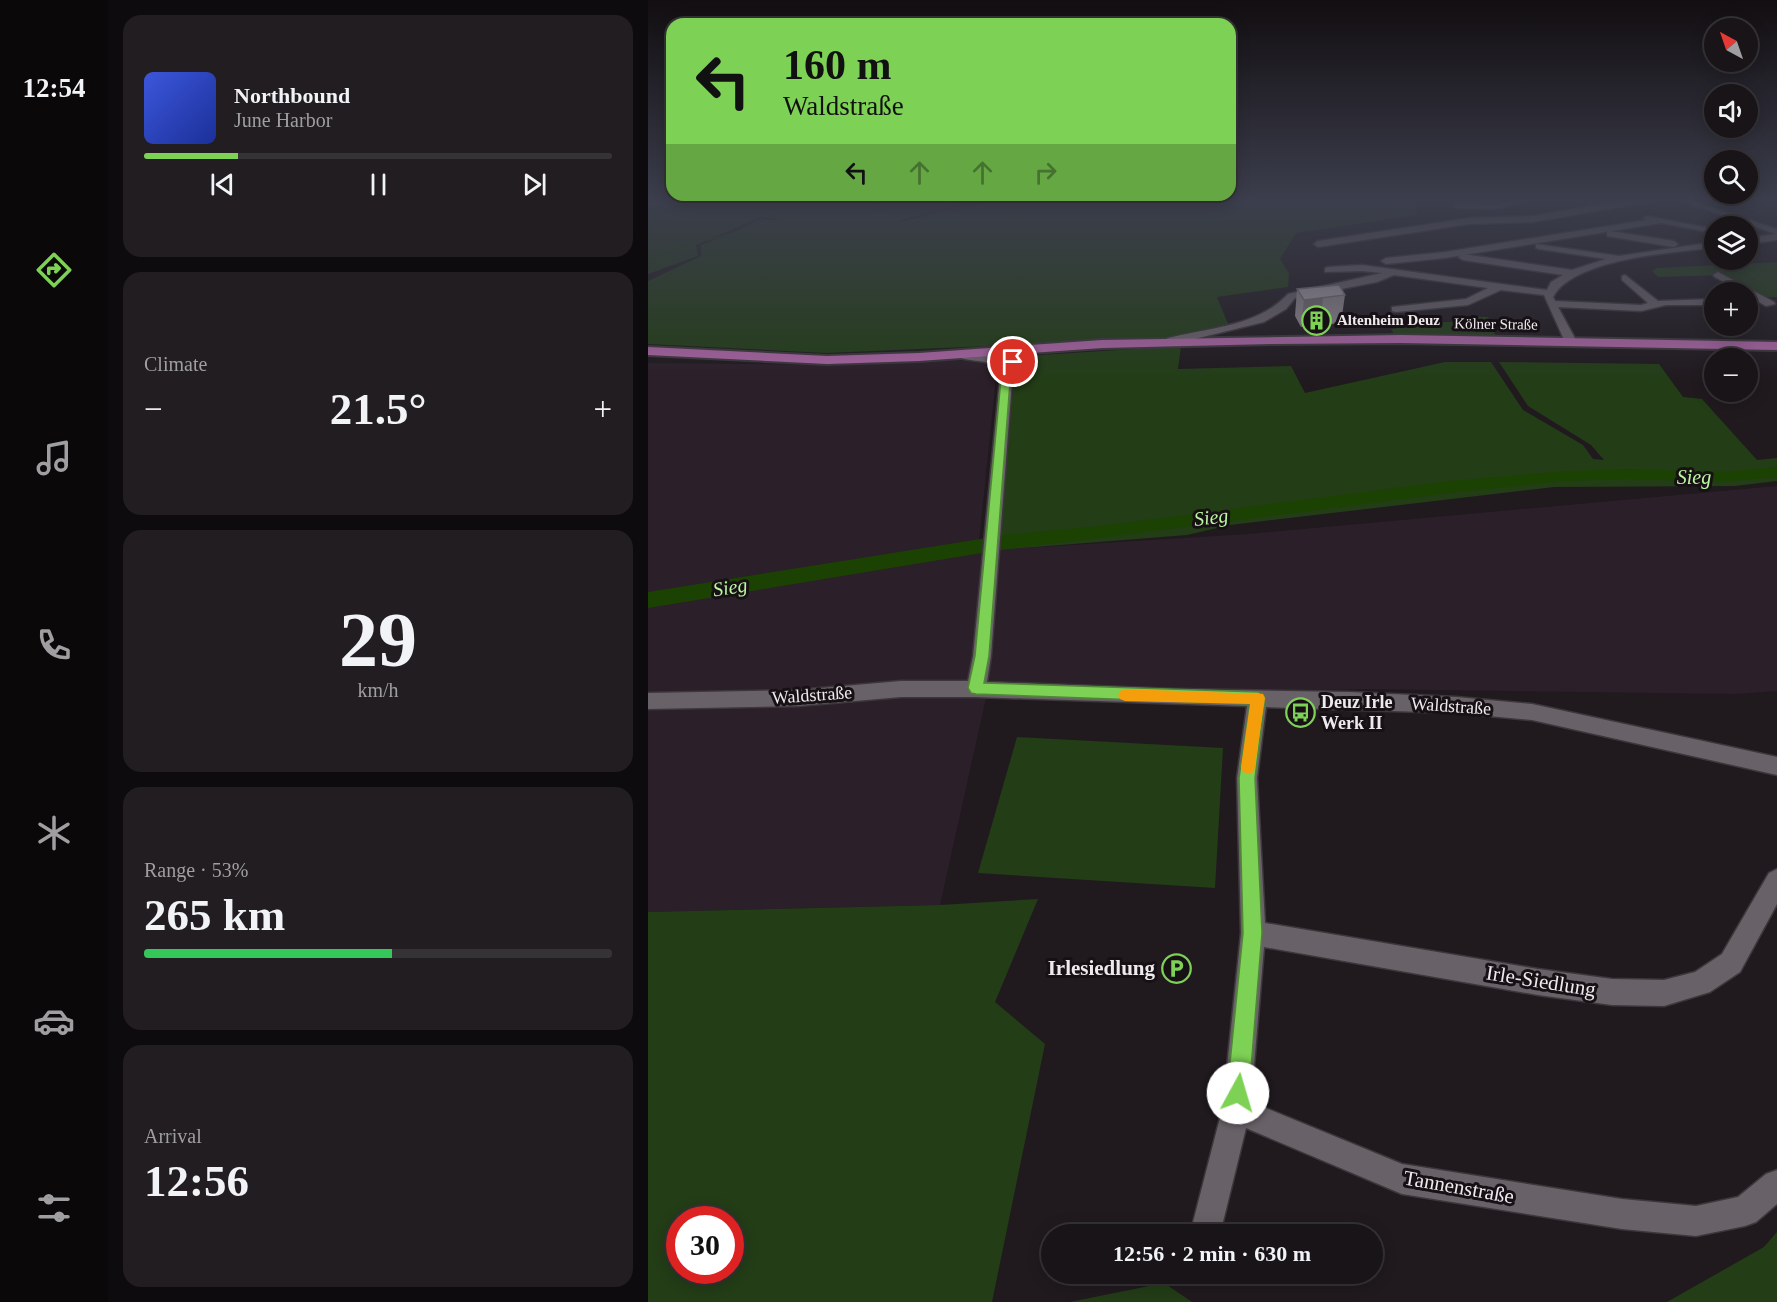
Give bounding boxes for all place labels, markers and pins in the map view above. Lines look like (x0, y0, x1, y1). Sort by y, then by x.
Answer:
building icon: Altenheim Deuz (1300, 304, 1332, 336)
place label: Altenheim Deuz (1337, 312, 1440, 328)
pin (987, 336, 1038, 387)
place label: Deuz Irle Werk II (1321, 692, 1392, 733)
bus stop icon: Deuz Irle Werk II (1284, 696, 1316, 728)
parking icon: Irlesiedlung (1160, 952, 1192, 984)
place label: Irlesiedlung (1048, 956, 1155, 980)

